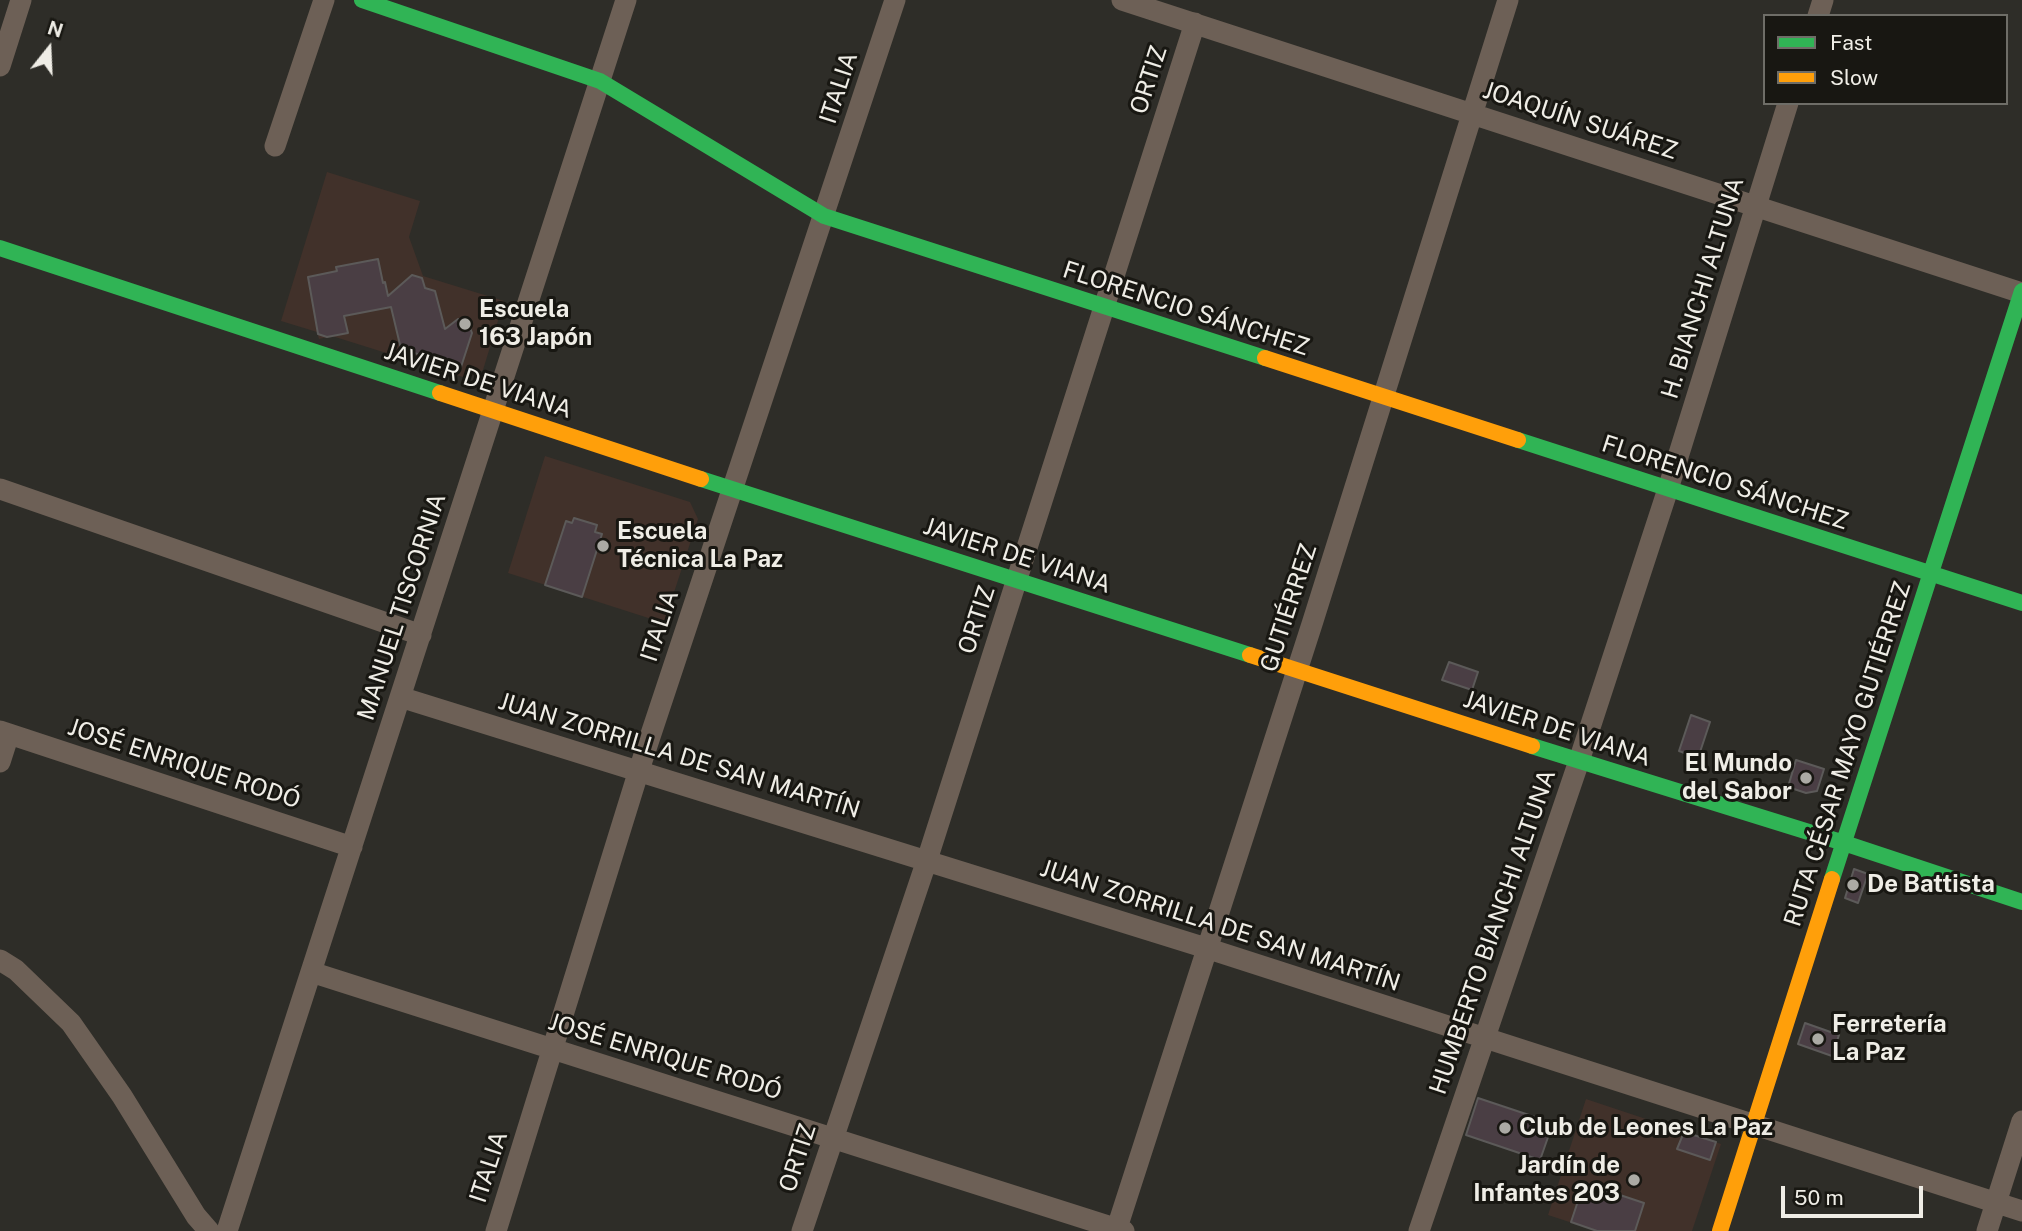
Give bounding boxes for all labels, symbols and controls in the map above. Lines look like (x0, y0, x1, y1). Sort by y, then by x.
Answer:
north arrow (14, 14, 84, 84)
legend (1763, 14, 2008, 105)
text: N (45, 16, 66, 42)
text: Fast (1830, 30, 1872, 55)
street label: ORTIZ (1124, 42, 1174, 118)
street label: ITALIA (814, 49, 864, 127)
text: Slow (1830, 65, 1878, 90)
street label: JOAQUÍN SUÁREZ (1479, 76, 1681, 166)
street label: H. BIANCHI ALTUNA (1656, 174, 1750, 402)
street label: FLORENCIO SÁNCHEZ (1059, 256, 1313, 362)
place label: Escuela 163 Japón (479, 296, 592, 352)
marker: Escuela 163 Japón (457, 316, 473, 332)
street label: JAVIER DE VIANA (381, 337, 575, 425)
street label: FLORENCIO SÁNCHEZ (1598, 430, 1852, 536)
street label: MANUEL TISCORNIA (352, 490, 452, 724)
street label: JAVIER DE VIANA (920, 512, 1114, 600)
place label: Escuela Técnica La Paz (617, 518, 783, 574)
marker: Escuela Técnica La Paz (595, 538, 611, 554)
street label: GUTIÉRREZ (1255, 540, 1323, 676)
street label: RUTA CÉSAR MAYO GUTIÉRREZ (1779, 578, 1917, 930)
street label: ORTIZ (952, 582, 1002, 658)
street label: ITALIA (635, 587, 685, 665)
street label: JAVIER DE VIANA (1460, 685, 1654, 773)
street label: JUAN ZORRILLA DE SAN MARTÍN (495, 687, 863, 825)
street label: JOSÉ ENRIQUE RODÓ (64, 713, 304, 815)
place label: El Mundo del Sabor (1682, 750, 1792, 806)
street label: HUMBERTO BIANCHI ALTUNA (1424, 766, 1562, 1098)
marker: El Mundo del Sabor (1798, 770, 1814, 786)
street label: JUAN ZORRILLA DE SAN MARTÍN (1036, 854, 1404, 998)
place label: De Battista (1867, 871, 1995, 899)
marker: De Battista (1845, 877, 1861, 893)
street label: JOSÉ ENRIQUE RODÓ (545, 1008, 785, 1106)
place label: Ferretería La Paz (1832, 1011, 1947, 1067)
marker: Ferretería La Paz (1810, 1031, 1826, 1047)
place label: Club de Leones La Paz (1519, 1114, 1773, 1142)
street label: ORTIZ (773, 1120, 823, 1196)
marker: Club de Leones La Paz (1497, 1120, 1513, 1136)
street label: ITALIA (464, 1128, 514, 1206)
place label: Jardín de Infantes 203 (1473, 1152, 1620, 1208)
marker: Jardín de Infantes 203 (1626, 1172, 1642, 1188)
scale bar (1784, 1172, 1926, 1216)
text: 50 m (1794, 1185, 1844, 1210)

